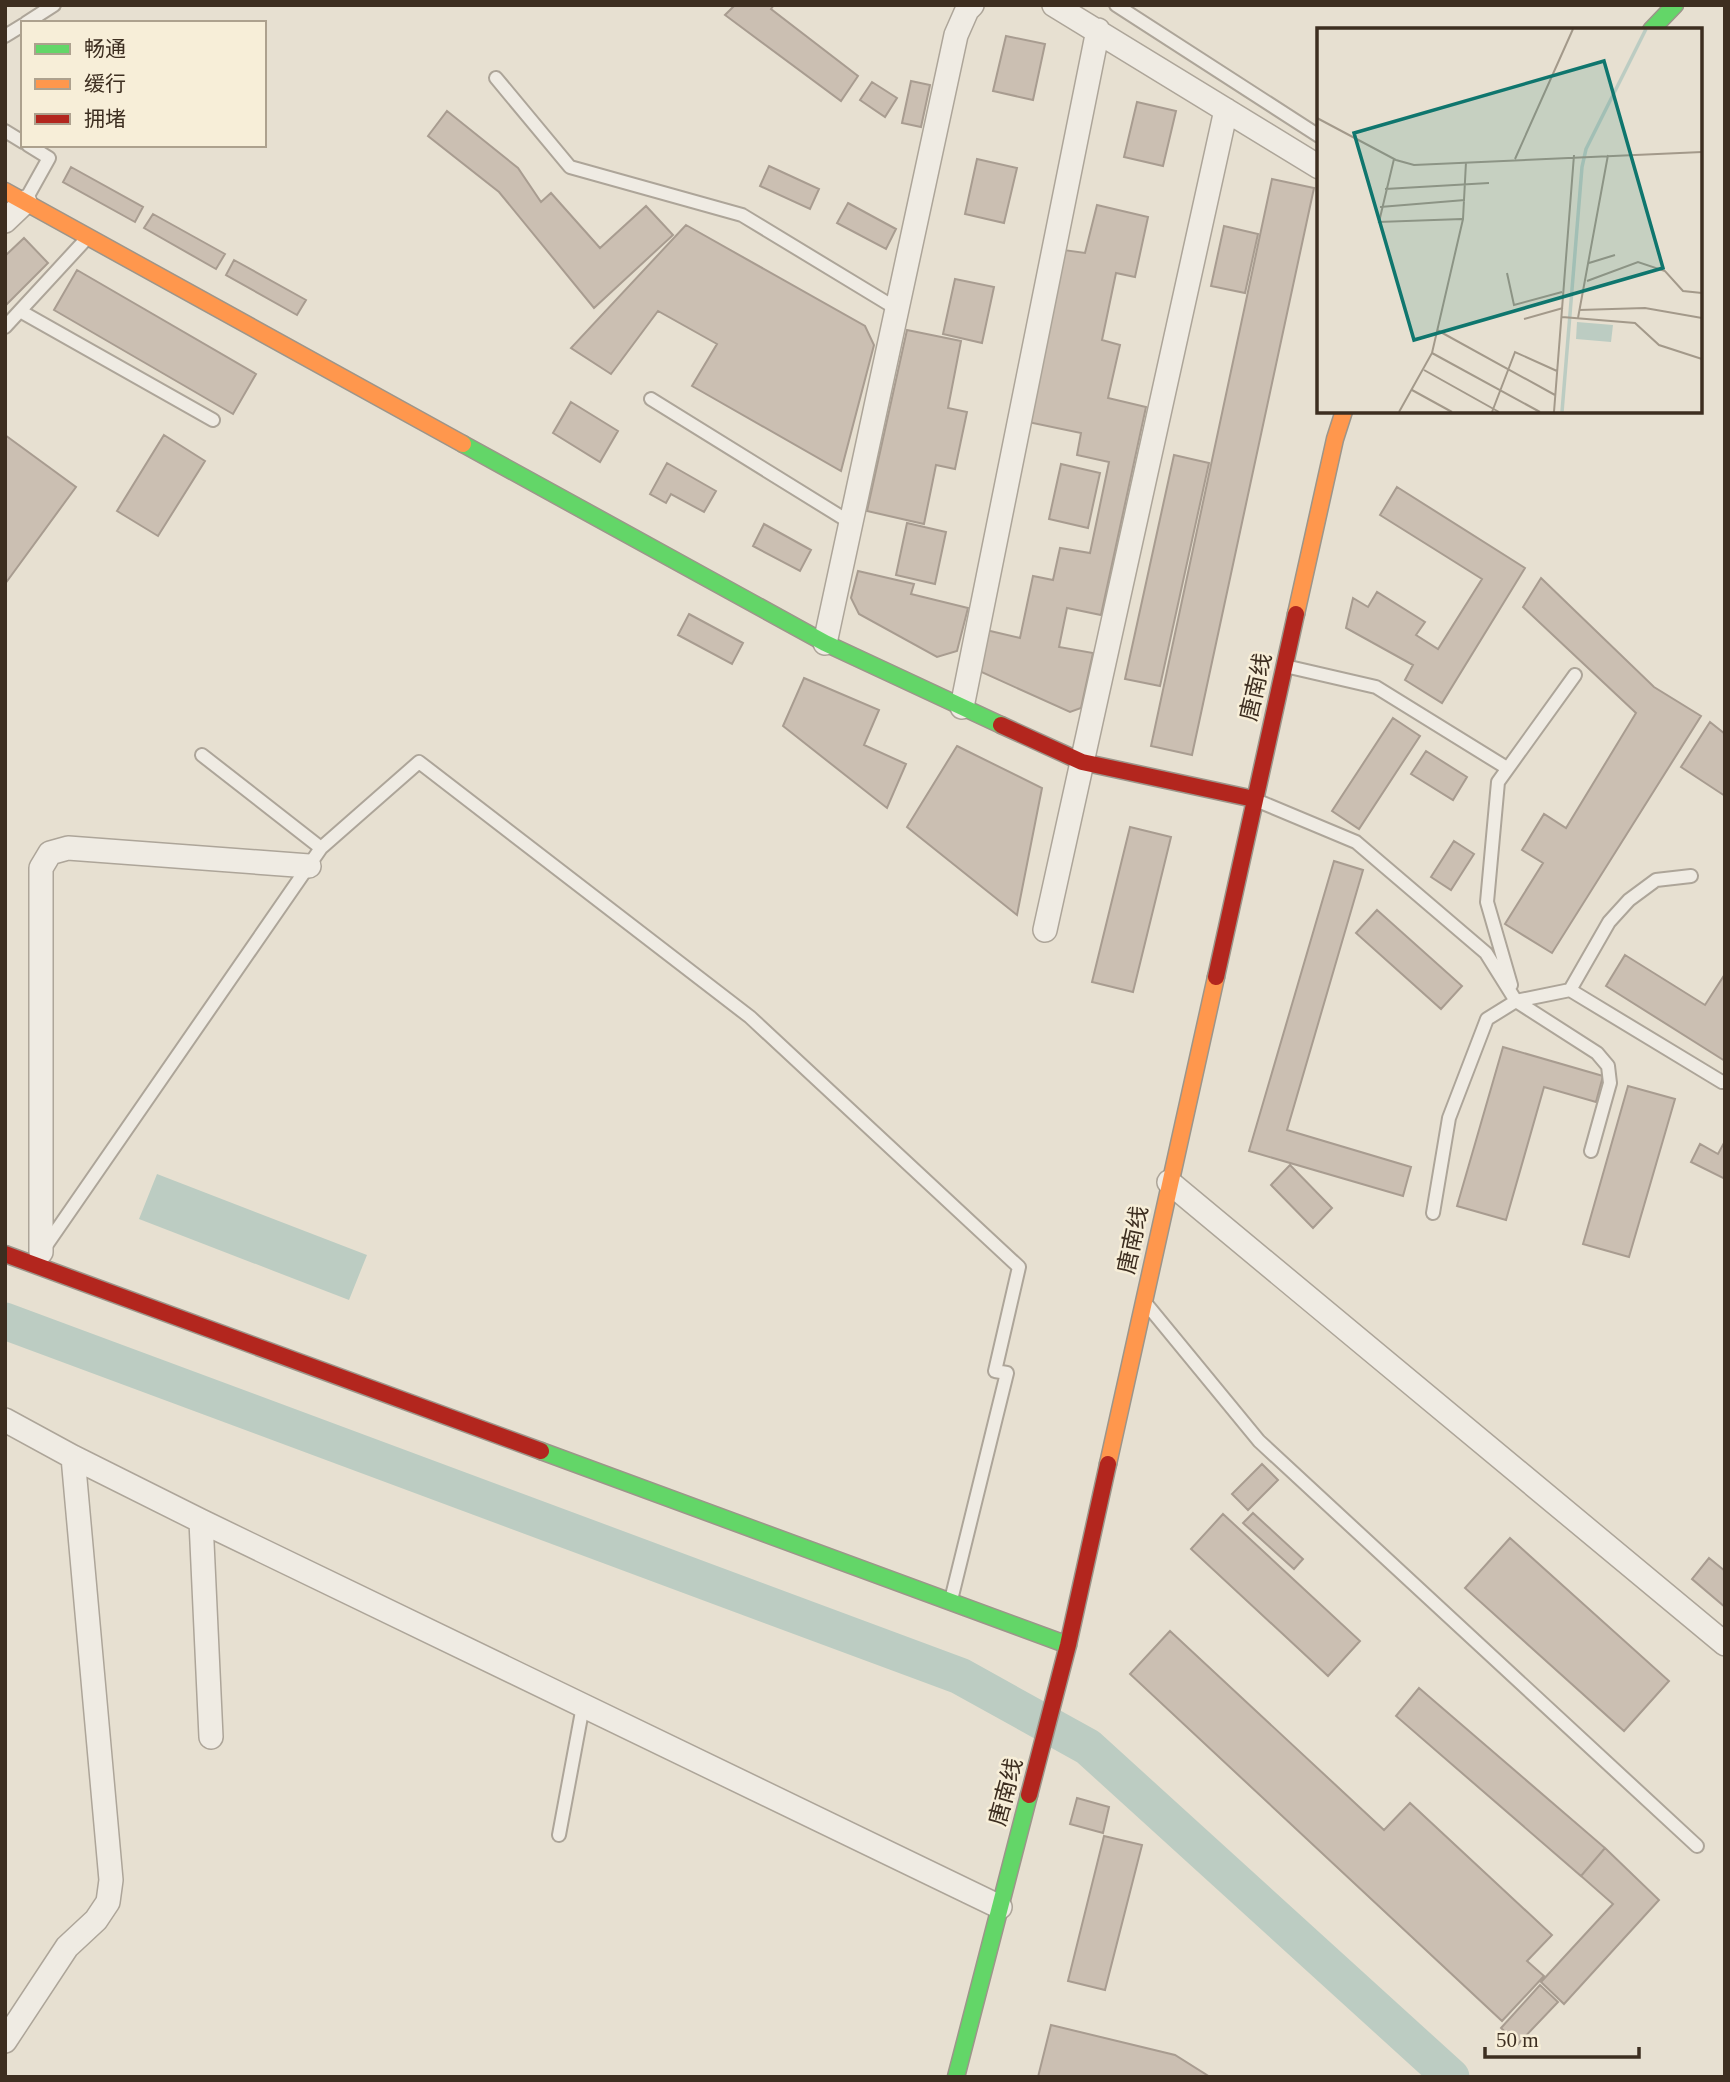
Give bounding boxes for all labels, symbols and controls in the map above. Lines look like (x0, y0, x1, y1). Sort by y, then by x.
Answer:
legend (21, 21, 266, 147)
inset map (1317, 28, 1702, 413)
text: 畅通 (84, 37, 126, 61)
text: 缓行 (84, 72, 126, 96)
text: 拥堵 (84, 107, 126, 131)
street label: 唐南线 (1236, 651, 1276, 723)
street label: 唐南线 (1114, 1204, 1152, 1276)
street label: 唐南线 (985, 1755, 1027, 1829)
scale bar (1485, 2016, 1639, 2060)
text: 50 m (1496, 2028, 1539, 2052)

